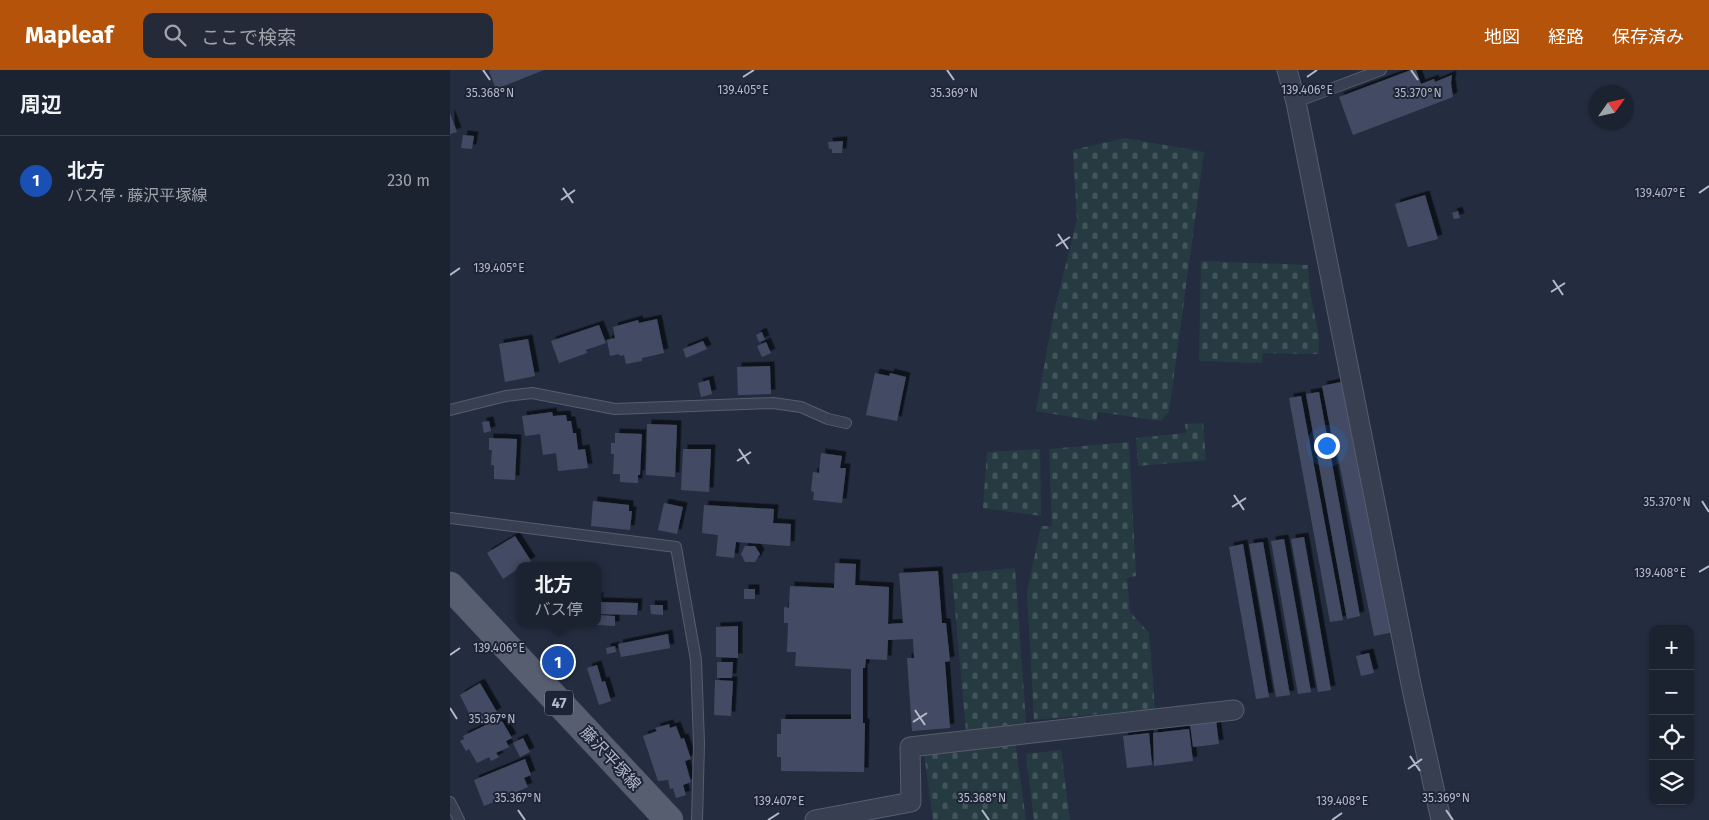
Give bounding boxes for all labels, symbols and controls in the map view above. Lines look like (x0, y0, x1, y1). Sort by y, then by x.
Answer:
search box (143, 13, 493, 58)
text: Mapleaf (25, 21, 113, 49)
icon: search (161, 21, 189, 49)
text: ここで検索 (201, 26, 296, 49)
text: 地図 (1484, 26, 1520, 48)
text: 経路 (1548, 26, 1584, 48)
text: 保存済み (1612, 26, 1684, 48)
text: 139.405°E (717, 83, 769, 97)
text: 139.406°E (1281, 83, 1333, 97)
north arrow (1589, 85, 1634, 130)
text: 35.368°N (466, 86, 514, 100)
text: 35.369°N (930, 86, 978, 100)
text: 35.370°N (1394, 86, 1442, 100)
text: 周辺 (20, 92, 62, 118)
text: 北方 (67, 159, 105, 182)
text: 1 (32, 171, 40, 190)
text: 230 m (387, 171, 430, 190)
text: バス停 · 藤沢平塚線 (67, 186, 207, 205)
text: 139.407°E (1635, 186, 1685, 200)
text: 139.405°E (473, 261, 525, 275)
your location (1314, 433, 1340, 459)
text: 35.370°N (1643, 495, 1691, 509)
popup (516, 562, 601, 627)
text: 139.408°E (1634, 566, 1686, 580)
text: 北方 (534, 573, 573, 596)
text: バス停 (534, 600, 583, 619)
map controls (1649, 625, 1694, 805)
button: + (1649, 625, 1694, 670)
text: 139.406°E (473, 641, 525, 655)
pin: 1 (542, 643, 574, 681)
button: − (1649, 670, 1694, 715)
road number: 47 (545, 690, 573, 716)
text: 35.367°N (469, 712, 516, 726)
button: locate (1649, 715, 1694, 760)
street label: 藤沢平塚線 (576, 723, 645, 794)
button: layers (1649, 760, 1694, 805)
text: 35.367°N (495, 791, 542, 805)
text: 35.368°N (958, 791, 1006, 805)
text: 35.369°N (1422, 791, 1470, 805)
text: 139.407°E (754, 794, 804, 808)
text: 139.408°E (1316, 794, 1368, 808)

